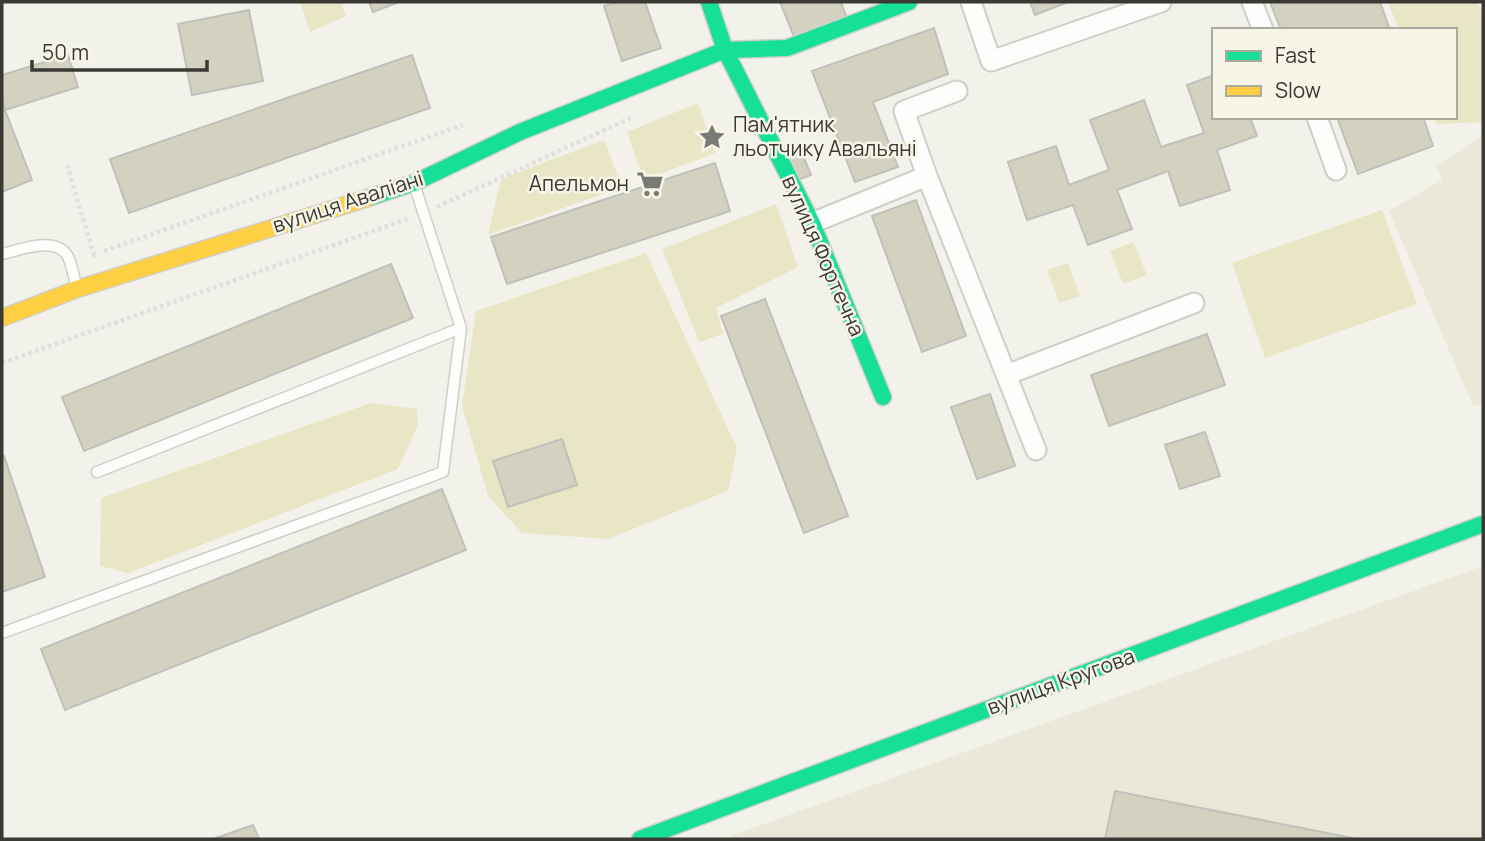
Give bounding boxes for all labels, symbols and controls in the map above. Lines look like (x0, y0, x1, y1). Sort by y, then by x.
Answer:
scale bar (32, 28, 206, 72)
legend (1212, 28, 1457, 119)
text: 50 m (42, 38, 89, 66)
text: Fast (1275, 41, 1316, 69)
text: Slow (1275, 76, 1321, 104)
place label: Пам'ятник льотчику Авальяні (733, 110, 917, 162)
place icon: Пам'ятник льотчику Авальяні (697, 122, 727, 152)
street label: вулиця Аваліані (269, 163, 427, 239)
place label: Апельмон (529, 169, 629, 197)
supermarket icon: Апельмон (635, 169, 665, 199)
street label: вулиця Фортечна (776, 171, 872, 340)
street label: вулиця Кругова (983, 641, 1138, 721)

